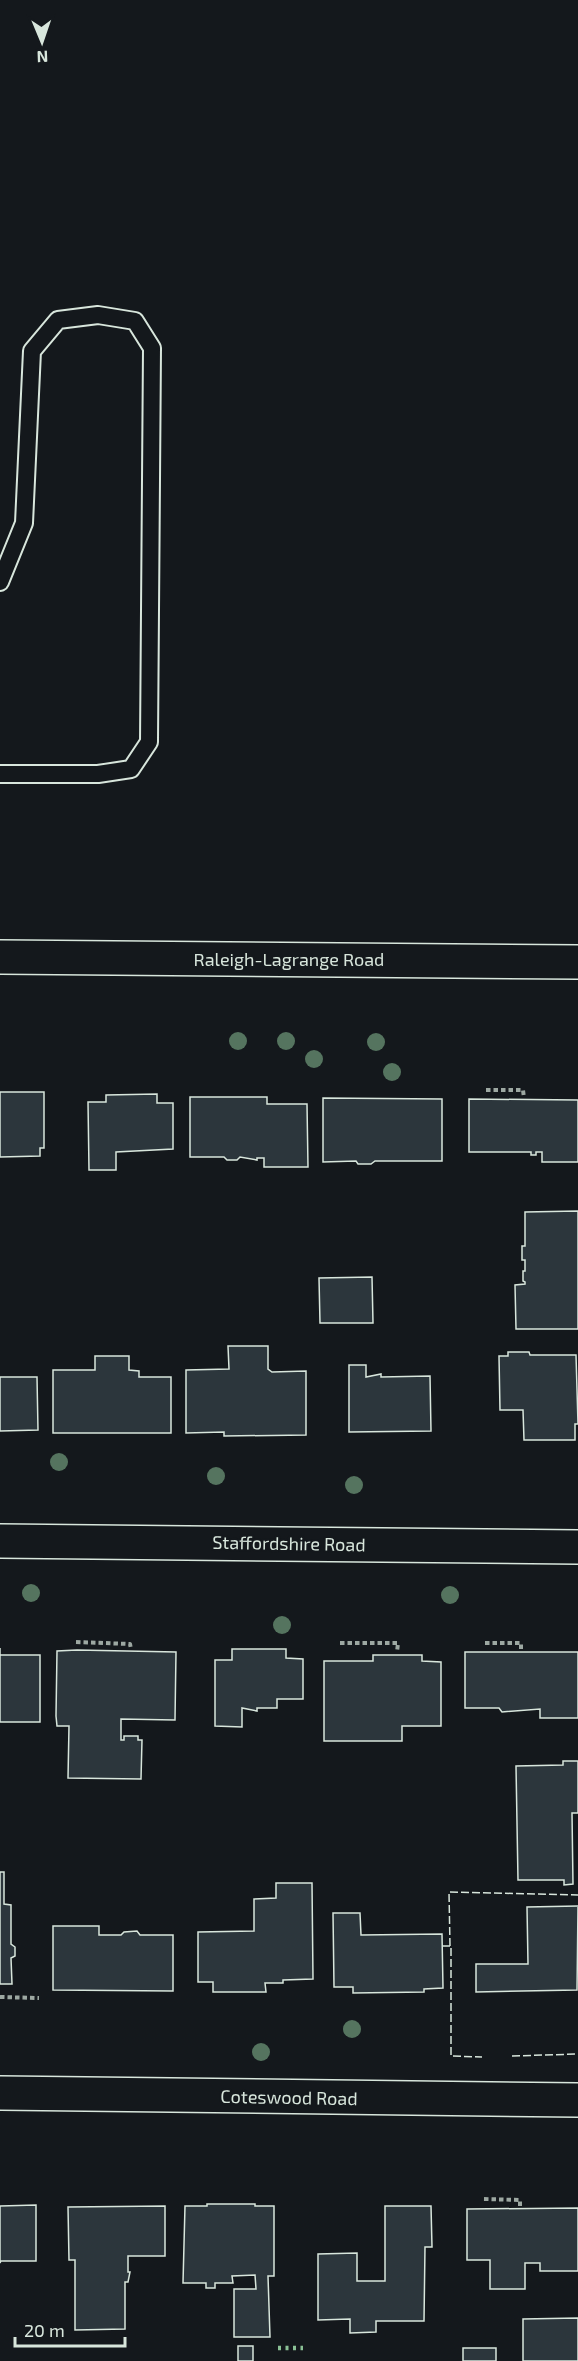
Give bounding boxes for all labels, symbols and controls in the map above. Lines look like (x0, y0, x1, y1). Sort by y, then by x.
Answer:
north arrow (12, 12, 72, 72)
text: N (36, 48, 49, 67)
street label: Raleigh-Lagrange Road (194, 948, 384, 970)
street label: Staffordshire Road (212, 1531, 366, 1555)
street label: Coteswood Road (220, 2085, 358, 2109)
scale bar (15, 2310, 124, 2348)
text: 20 m (24, 2319, 65, 2341)

